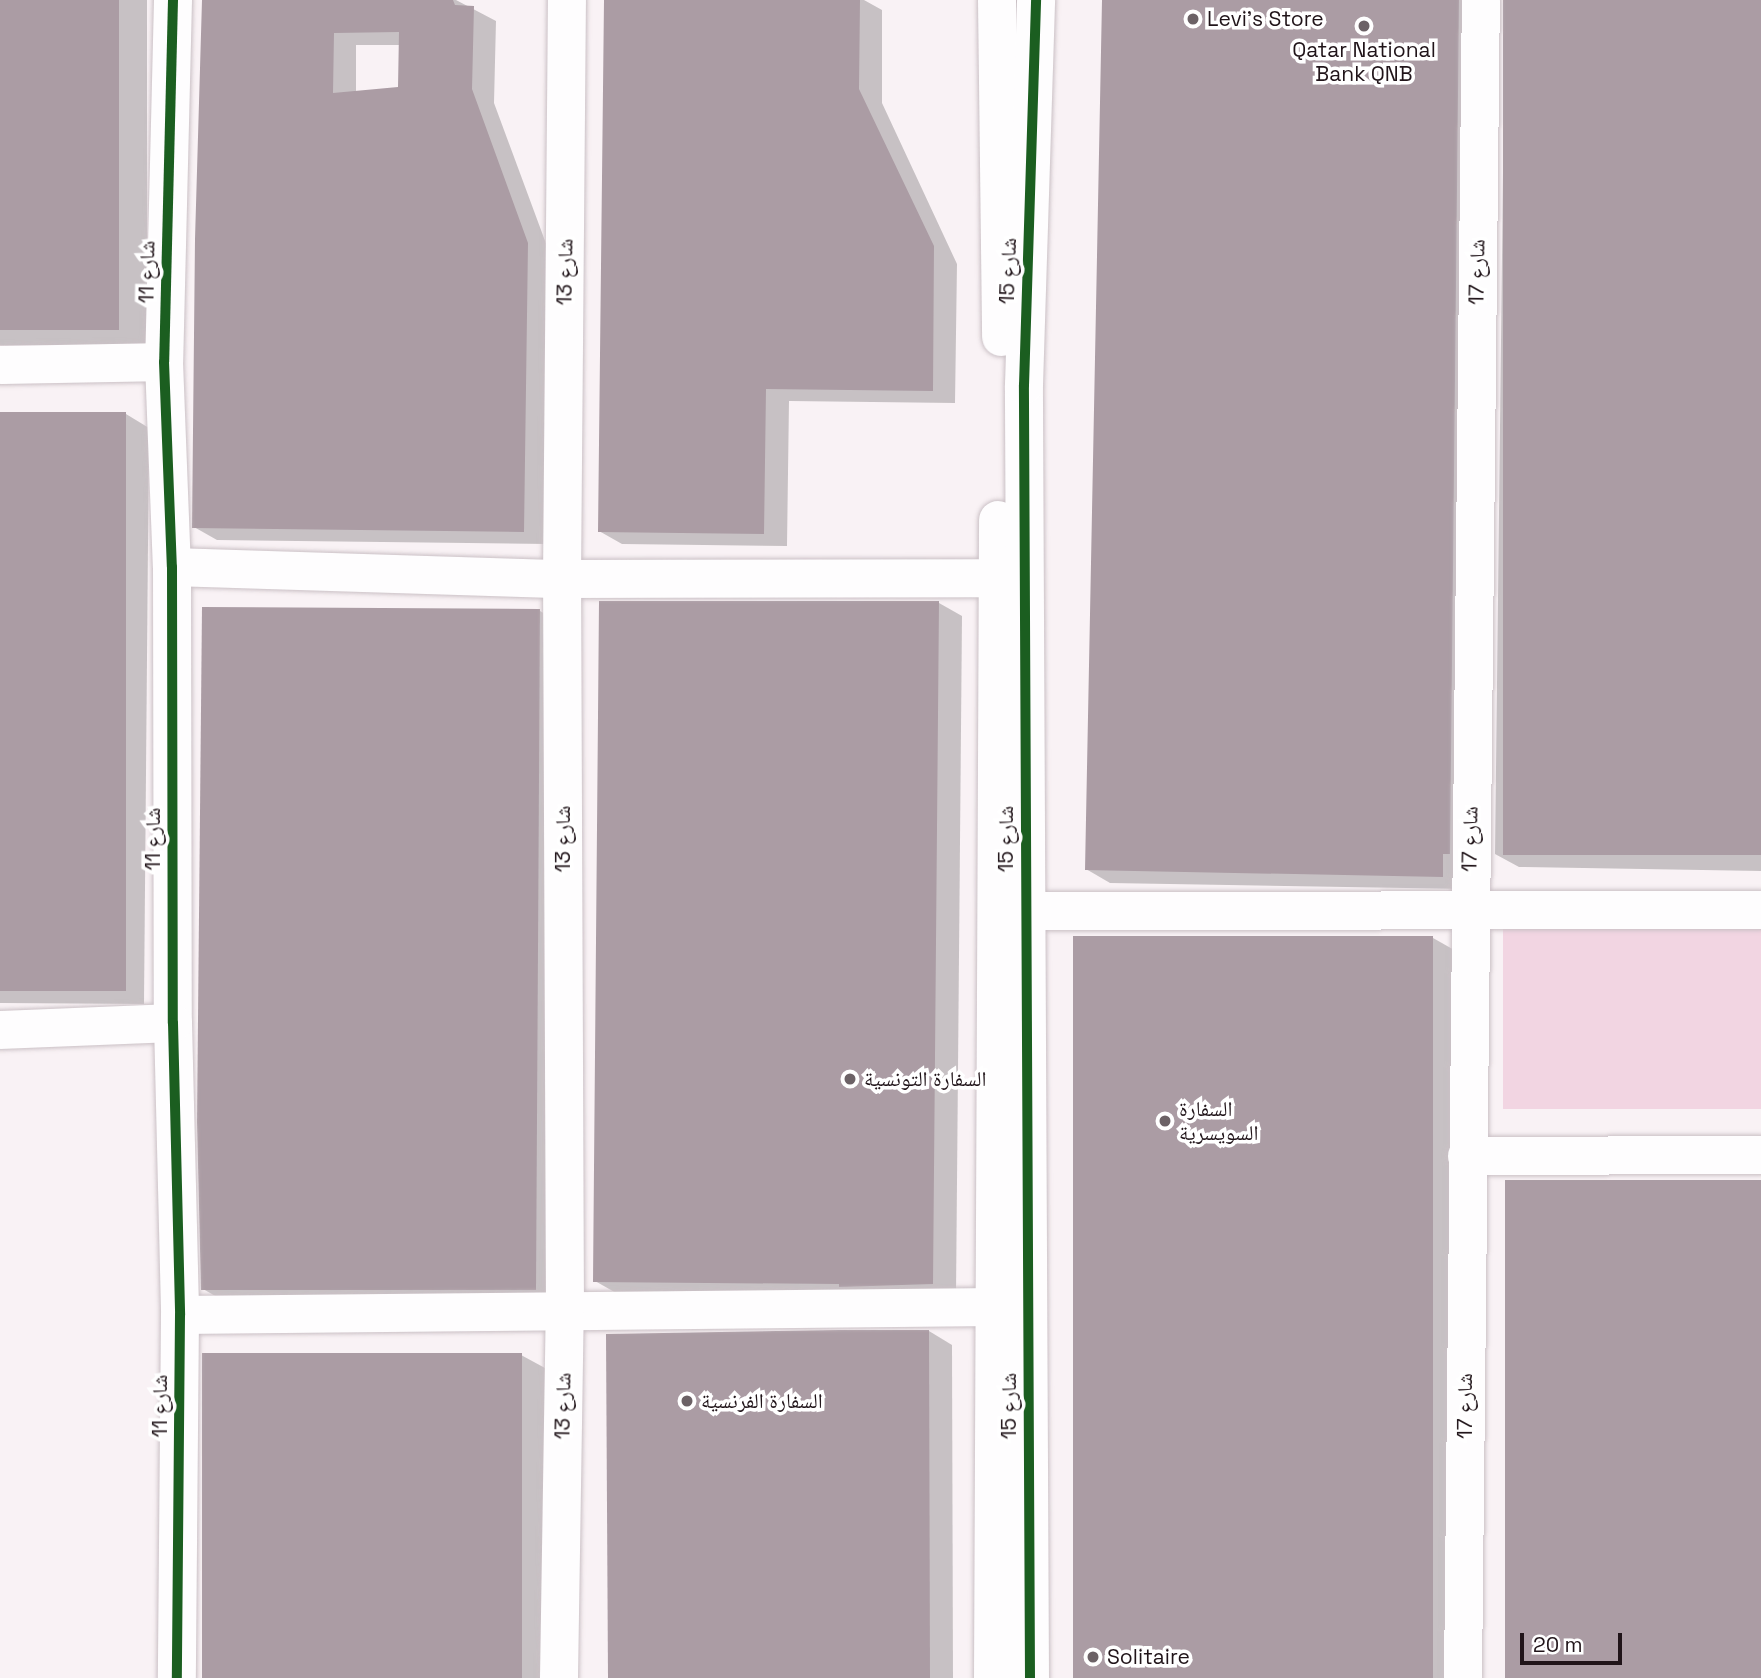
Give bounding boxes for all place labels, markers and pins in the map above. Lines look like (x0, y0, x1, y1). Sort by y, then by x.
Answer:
place label: Levi's Store (1207, 6, 1324, 32)
marker: Levi's Store (1185, 11, 1201, 27)
marker: Qatar National Bank QNB (1356, 18, 1372, 34)
place label: Qatar National Bank QNB (1292, 37, 1436, 87)
place label: السفارة التونسية (864, 1066, 986, 1092)
marker: السفارة التونسية (842, 1071, 858, 1087)
place label: السفارة السويسرية (1179, 1096, 1259, 1146)
marker: السفارة السويسرية (1157, 1113, 1173, 1129)
place label: السفارة الفرنسية (701, 1388, 823, 1414)
marker: السفارة الفرنسية (679, 1393, 695, 1409)
place label: Solitaire (1107, 1644, 1190, 1670)
marker: Solitaire (1085, 1649, 1101, 1665)

